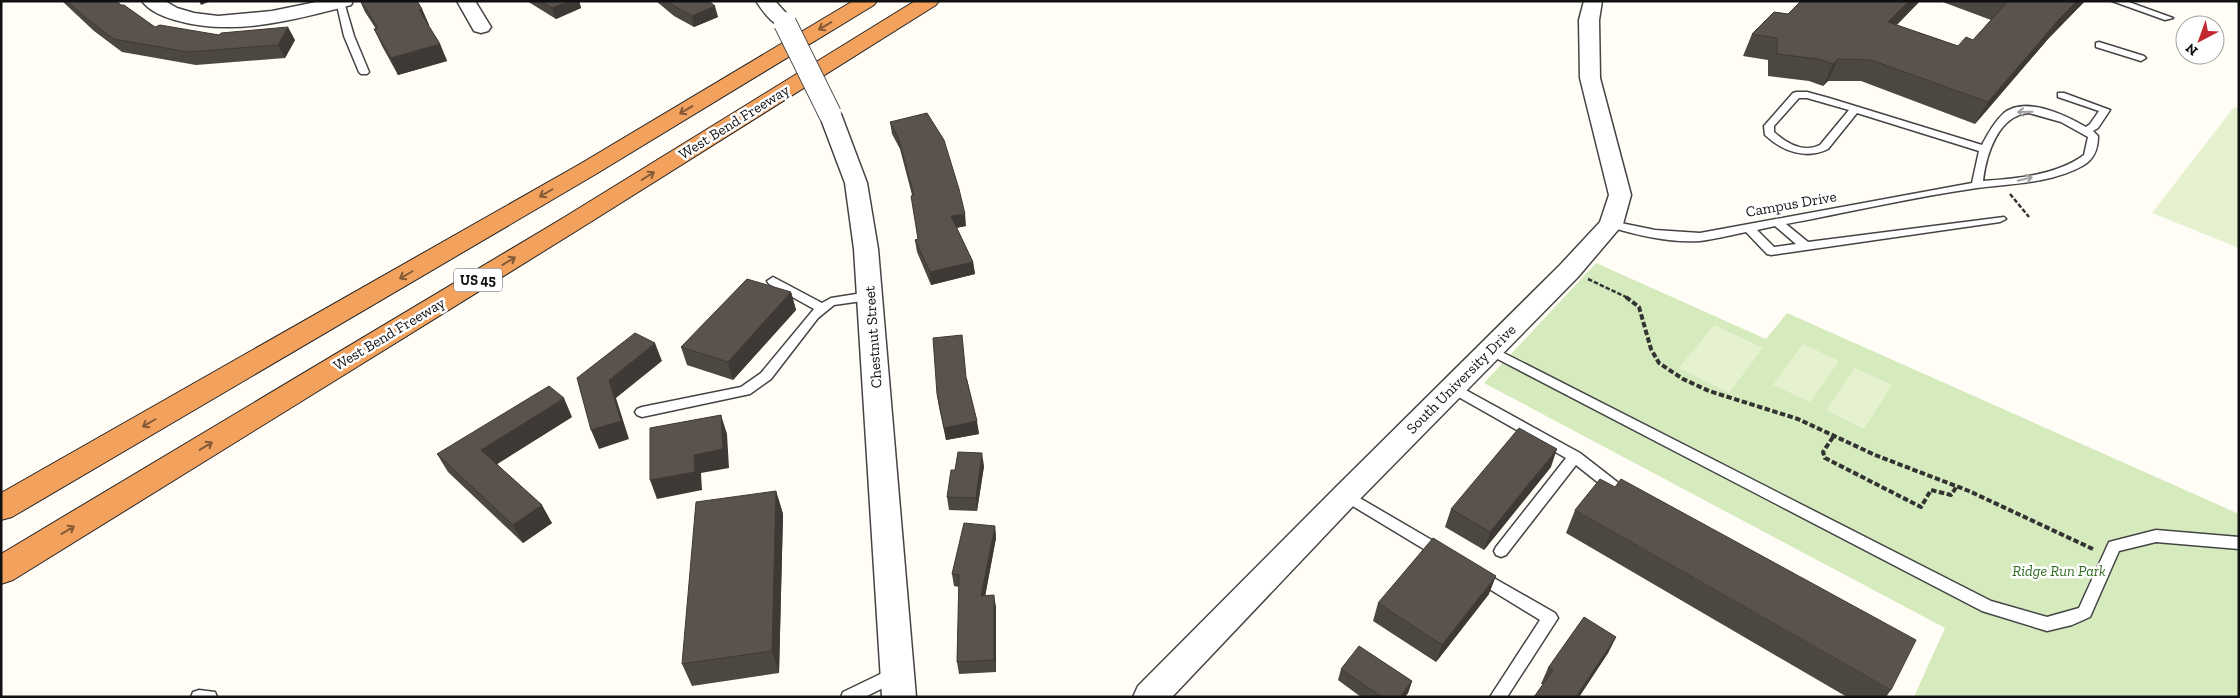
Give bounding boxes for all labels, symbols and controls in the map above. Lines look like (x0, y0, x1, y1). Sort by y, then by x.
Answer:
north arrow (2175, 15, 2225, 65)
one-way arrow (819, 22, 833, 32)
text: N (2182, 39, 2201, 59)
street label: West Bend Freeway (675, 81, 793, 163)
one-way arrow (679, 106, 693, 116)
one-way arrow (2018, 107, 2034, 116)
one-way arrow (640, 170, 654, 180)
one-way arrow (2017, 174, 2033, 183)
street label: Campus Drive (1744, 187, 1838, 221)
one-way arrow (540, 189, 554, 199)
one-way arrow (502, 255, 516, 265)
road number: US 45 (454, 268, 502, 292)
one-way arrow (399, 270, 413, 280)
street label: Chestnut Street (860, 285, 886, 389)
street label: West Bend Freeway (330, 293, 448, 374)
street label: South University Drive (1403, 321, 1519, 437)
one-way arrow (142, 419, 157, 429)
one-way arrow (199, 440, 213, 450)
one-way arrow (60, 525, 74, 535)
park label: Ridge Run Park (2012, 562, 2106, 580)

